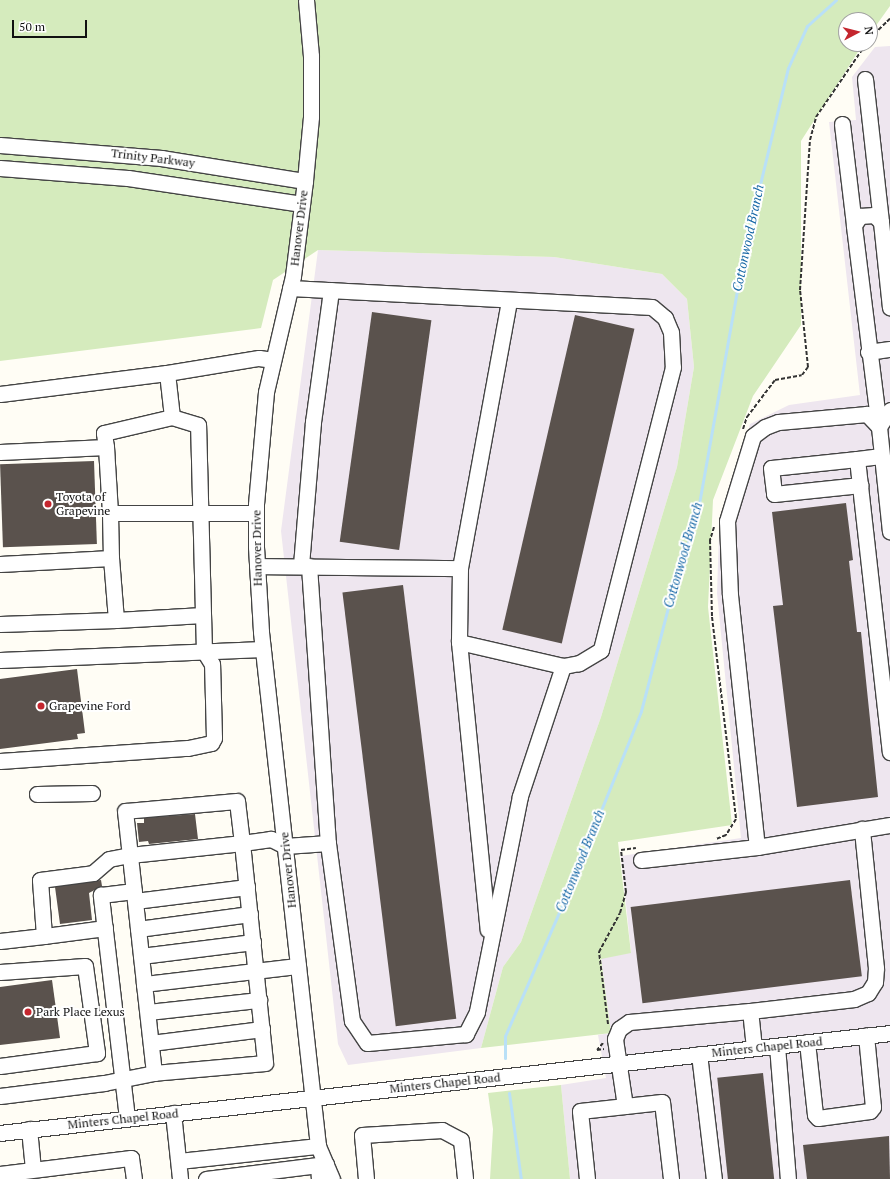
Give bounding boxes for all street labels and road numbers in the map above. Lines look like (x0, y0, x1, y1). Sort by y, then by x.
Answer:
street label: Trinity Parkway (110, 146, 196, 170)
street label: Hanover Drive (287, 189, 311, 267)
street label: Hanover Drive (249, 510, 265, 586)
street label: Hanover Drive (277, 831, 299, 909)
street label: Minters Chapel Road (711, 1034, 823, 1060)
street label: Minters Chapel Road (389, 1070, 501, 1096)
street label: Minters Chapel Road (67, 1106, 179, 1132)

